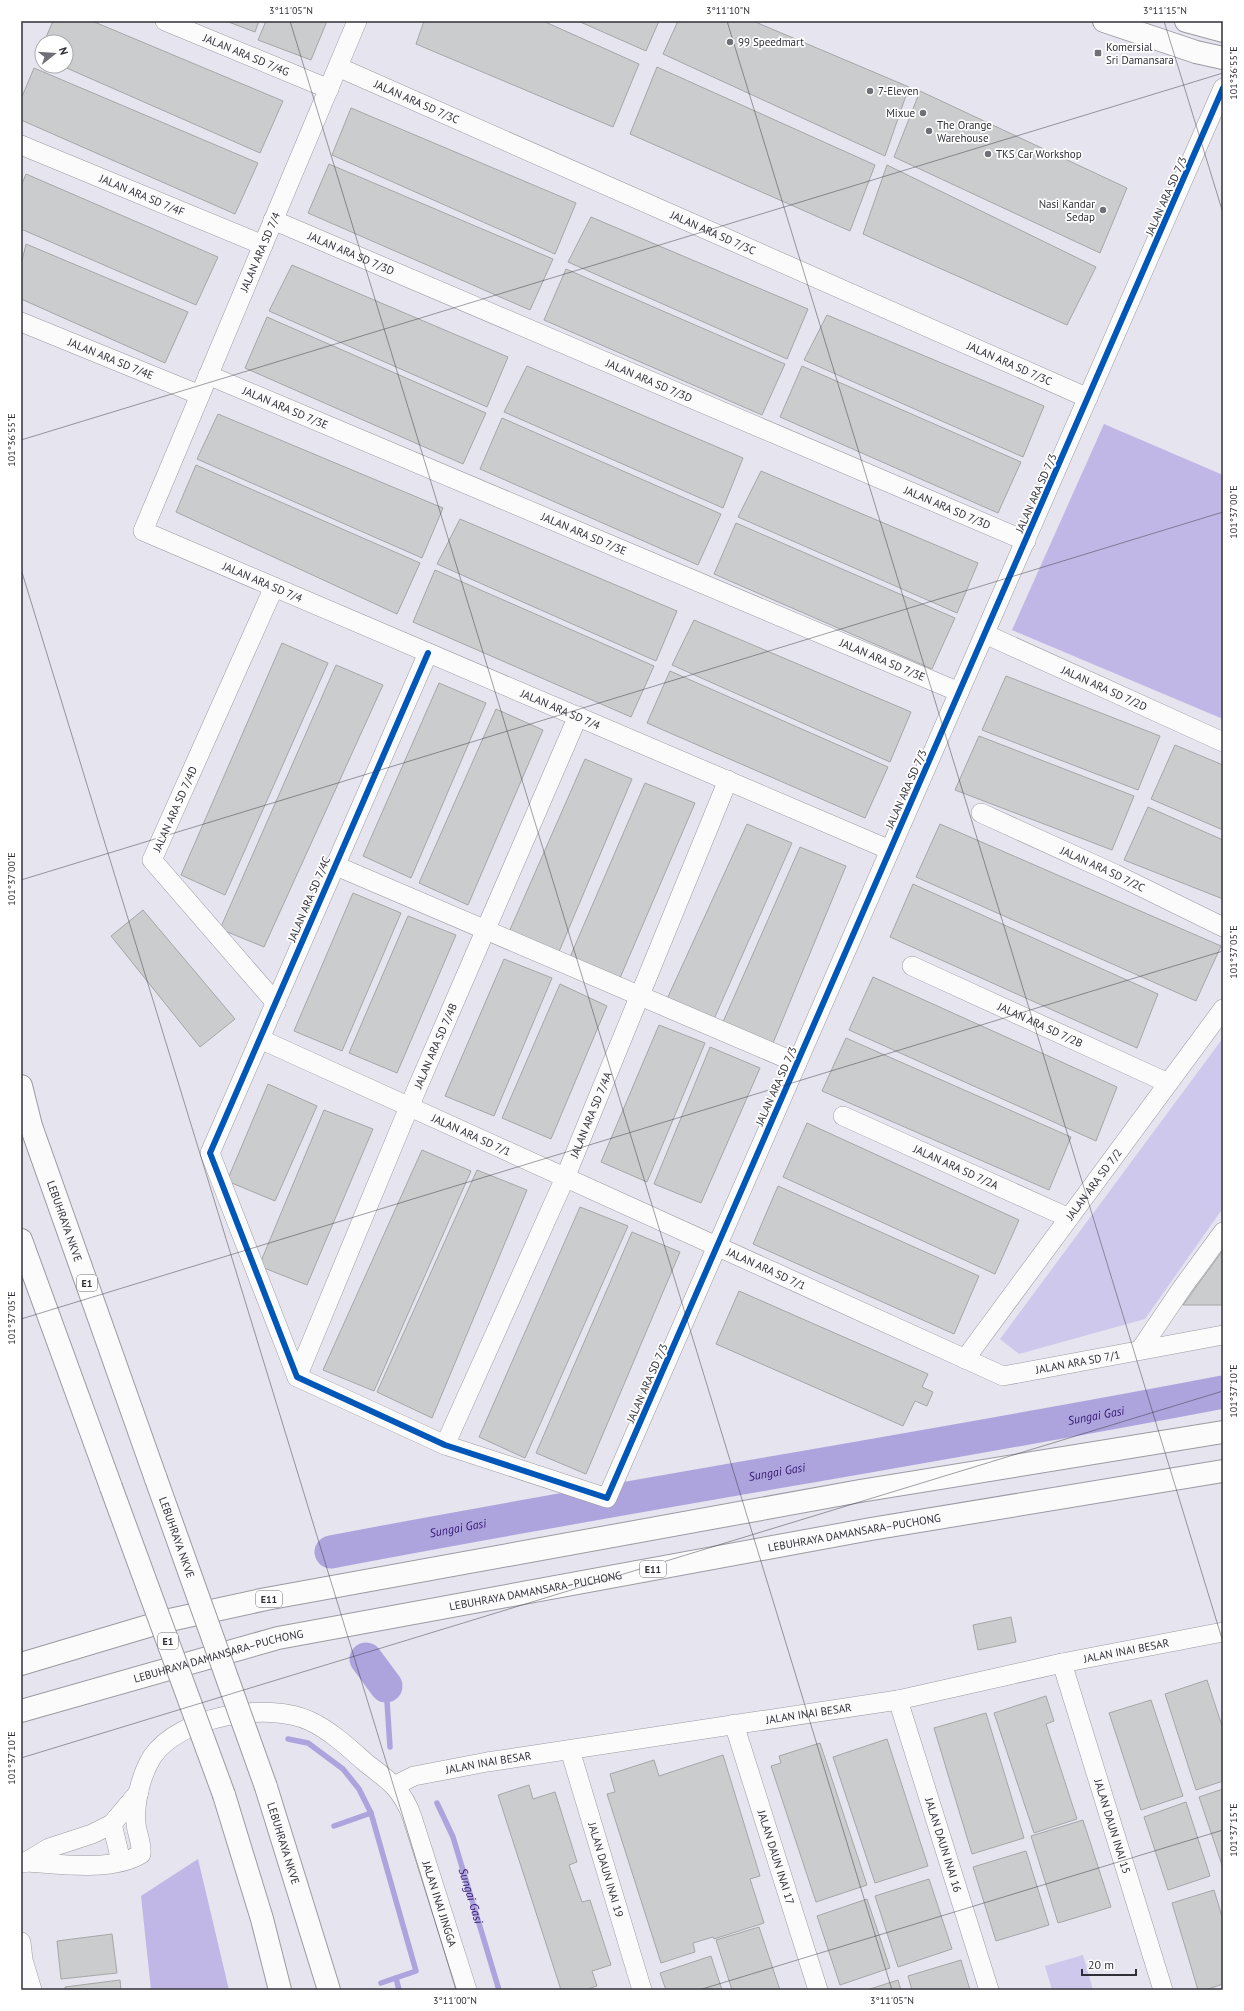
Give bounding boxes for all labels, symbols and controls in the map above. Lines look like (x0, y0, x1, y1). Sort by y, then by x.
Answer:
text: 3°11'05"N (269, 4, 313, 17)
text: 3°11'10"N (706, 4, 750, 17)
text: 3°11'15"N (1143, 4, 1187, 17)
street label: JALAN ARA SD 7/4G (200, 30, 292, 79)
north arrow (34, 34, 74, 74)
place label: 99 Speedmart (738, 35, 804, 49)
marker: 99 Speedmart (725, 37, 735, 47)
place label: Komersial Sri Damansara (1106, 40, 1174, 67)
text: N (56, 46, 71, 57)
text: 101°36'55"E (1227, 46, 1240, 100)
marker: Komersial Sri Damansara (1093, 48, 1103, 58)
street label: JALAN ARA SD 7/3C (371, 76, 461, 127)
place label: 7-Eleven (878, 84, 919, 98)
marker: 7-Eleven (865, 86, 875, 96)
place label: Mixue (886, 106, 915, 120)
marker: Mixue (918, 108, 928, 118)
place label: The Orange Warehouse (937, 118, 992, 145)
marker: The Orange Warehouse (924, 126, 934, 136)
place label: TKS Car Workshop (996, 147, 1082, 161)
marker: TKS Car Workshop (983, 149, 993, 159)
street label: JALAN ARA SD 7/3 (1142, 154, 1190, 239)
street label: JALAN ARA SD 7/4F (96, 171, 187, 219)
place label: Nasi Kandar Sedap (1039, 197, 1095, 224)
marker: Nasi Kandar Sedap (1098, 205, 1108, 215)
street label: JALAN ARA SD 7/3C (667, 207, 758, 257)
street label: JALAN ARA SD 7/4 (237, 210, 283, 295)
street label: JALAN ARA SD 7/3D (305, 228, 397, 278)
street label: JALAN ARA SD 7/4E (65, 335, 156, 382)
street label: JALAN ARA SD 7/3C (964, 338, 1054, 388)
street label: JALAN ARA SD 7/3D (603, 355, 695, 405)
street label: JALAN ARA SD 7/3E (240, 383, 330, 432)
text: 101°36'55"E (5, 413, 18, 467)
street label: JALAN ARA SD 7/3 (1012, 451, 1060, 536)
street label: JALAN ARA SD 7/3D (901, 482, 993, 532)
text: 101°37'00"E (1227, 485, 1240, 539)
street label: JALAN ARA SD 7/3E (538, 509, 629, 558)
street label: JALAN ARA SD 7/4 (220, 558, 304, 605)
street label: JALAN ARA SD 7/3E (837, 635, 927, 684)
street label: JALAN ARA SD 7/2D (1058, 662, 1149, 714)
street label: JALAN ARA SD 7/4 (518, 686, 602, 732)
street label: JALAN ARA SD 7/3 (882, 747, 930, 832)
street label: JALAN ARA SD 7/4D (149, 764, 200, 855)
street label: JALAN ARA SD 7/2C (1057, 843, 1147, 895)
text: 101°37'00"E (5, 852, 18, 906)
street label: JALAN ARA SD 7/4C (284, 854, 333, 945)
text: 101°37'05"E (1227, 925, 1240, 979)
street label: JALAN ARA SD 7/2B (995, 999, 1085, 1050)
street label: JALAN ARA SD 7/4B (410, 1001, 460, 1092)
street label: JALAN ARA SD 7/3 (752, 1044, 800, 1129)
street label: JALAN ARA SD 7/4A (567, 1069, 615, 1161)
street label: JALAN ARA SD 7/1 (429, 1110, 513, 1159)
street label: JALAN ARA SD 7/2A (910, 1141, 1001, 1193)
street label: JALAN ARA SD 7/2 (1062, 1146, 1125, 1224)
street label: LEBUHRAYA NKVE (44, 1179, 85, 1264)
street label: JALAN ARA SD 7/1 (724, 1244, 808, 1293)
road number: E1 (77, 1275, 97, 1291)
text: 101°37'05"E (5, 1291, 18, 1345)
street label: JALAN ARA SD 7/3 (623, 1341, 671, 1426)
street label: JALAN ARA SD 7/1 (1034, 1347, 1121, 1377)
text: 101°37'10"E (1227, 1364, 1240, 1418)
water label: Sungai Gasi (1066, 1403, 1126, 1428)
water label: Sungai Gasi (747, 1459, 807, 1484)
street label: LEBUHRAYA NKVE (156, 1495, 198, 1580)
street label: LEBUHRAYA DAMANSARA–PUCHONG (767, 1511, 942, 1555)
water label: Sungai Gasi (428, 1515, 488, 1540)
road number: E11 (640, 1561, 666, 1577)
street label: LEBUHRAYA DAMANSARA–PUCHONG (448, 1568, 623, 1613)
road number: E11 (256, 1591, 282, 1607)
street label: LEBUHRAYA DAMANSARA–PUCHONG (132, 1626, 305, 1686)
road number: E1 (158, 1633, 178, 1649)
street label: JALAN INAI BESAR (1082, 1635, 1171, 1666)
street label: JALAN INAI BESAR (764, 1700, 853, 1727)
text: 101°37'10"E (5, 1731, 18, 1785)
street label: JALAN INAI BESAR (443, 1748, 533, 1777)
street label: JALAN DAUN INAI 15 (1091, 1776, 1134, 1875)
street label: JALAN DAUN INAI 16 (922, 1795, 965, 1894)
street label: LEBUHRAYA NKVE (264, 1801, 303, 1886)
text: 101°37'15"E (1227, 1803, 1240, 1857)
street label: JALAN DAUN INAI 17 (754, 1808, 798, 1906)
street label: JALAN DAUN INAI 19 (585, 1820, 627, 1919)
street label: JALAN INAI JINGGA (419, 1858, 460, 1949)
water label: Sungai Gasi (456, 1866, 487, 1926)
scale bar (1082, 1951, 1136, 1977)
text: 20 m (1088, 1957, 1114, 1972)
text: 3°11'00"N (433, 1994, 477, 2007)
text: 3°11'05"N (870, 1994, 914, 2007)

